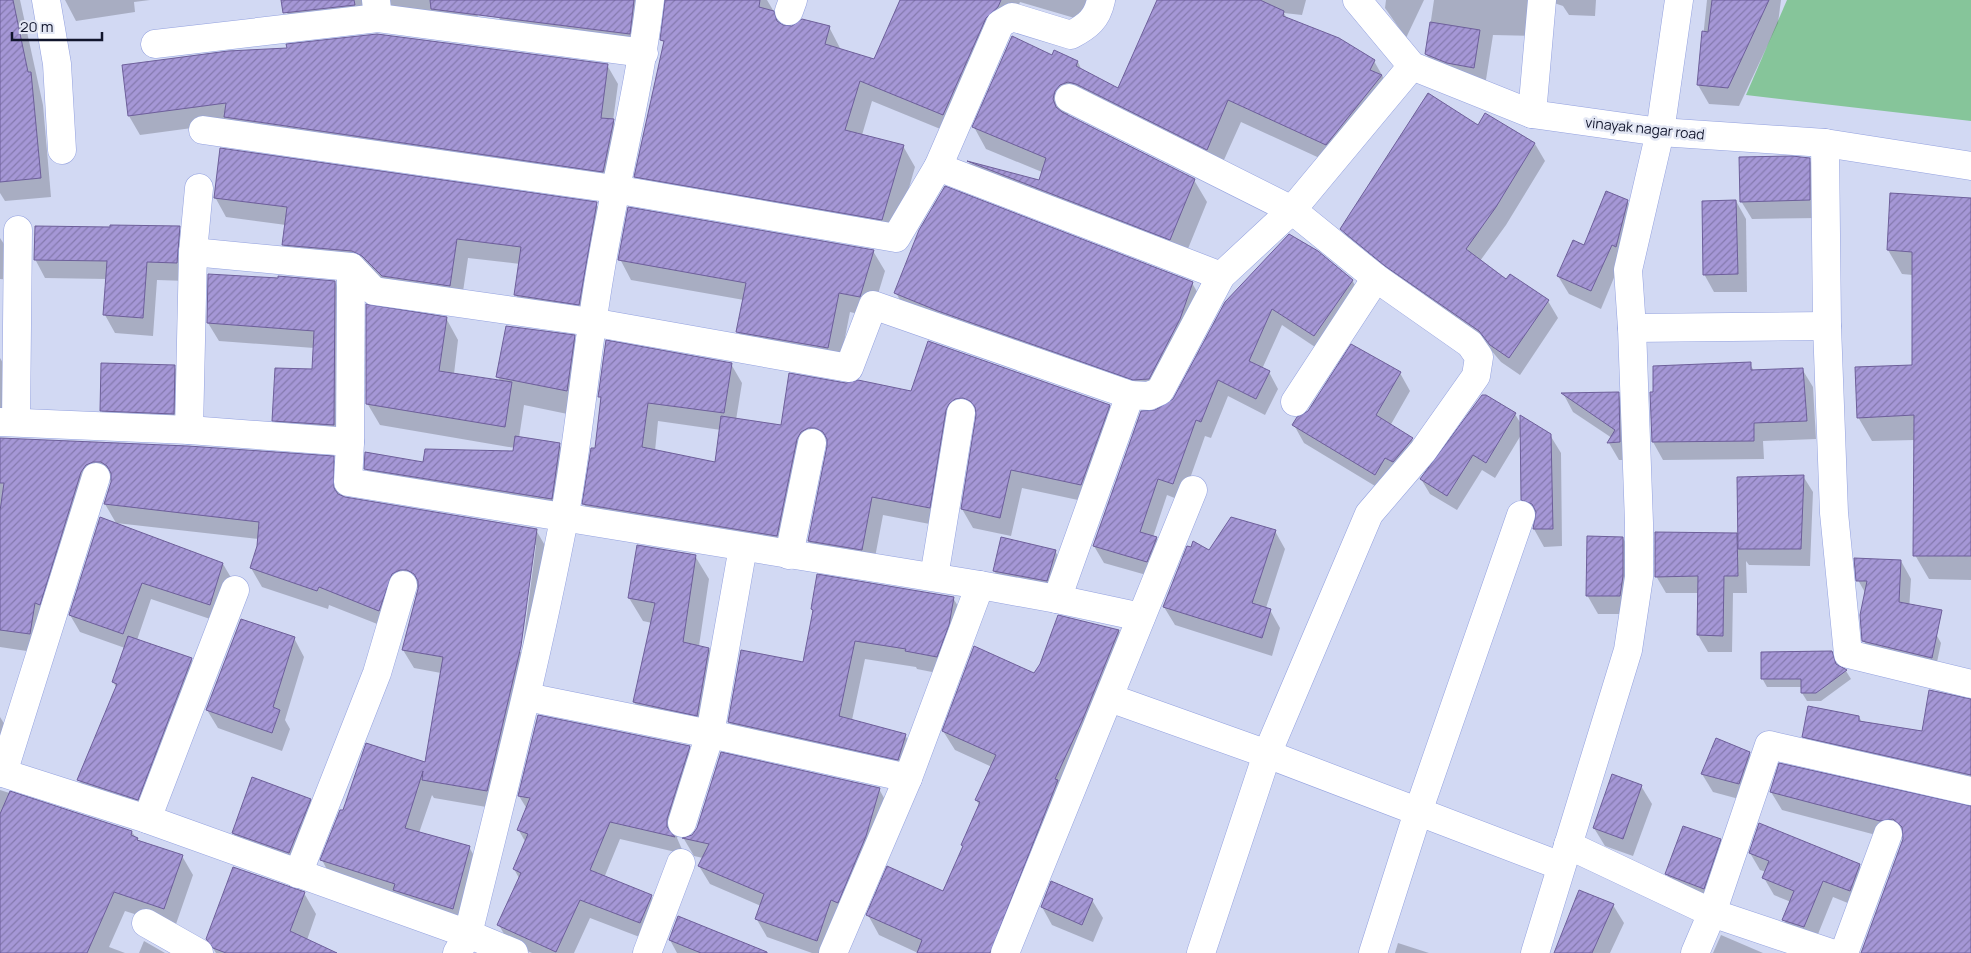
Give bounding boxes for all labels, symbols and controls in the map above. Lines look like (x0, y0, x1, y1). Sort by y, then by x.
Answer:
scale bar (12, 10, 102, 42)
text: 20 m (20, 16, 53, 37)
street label: vinayak nagar road (1584, 112, 1706, 144)

